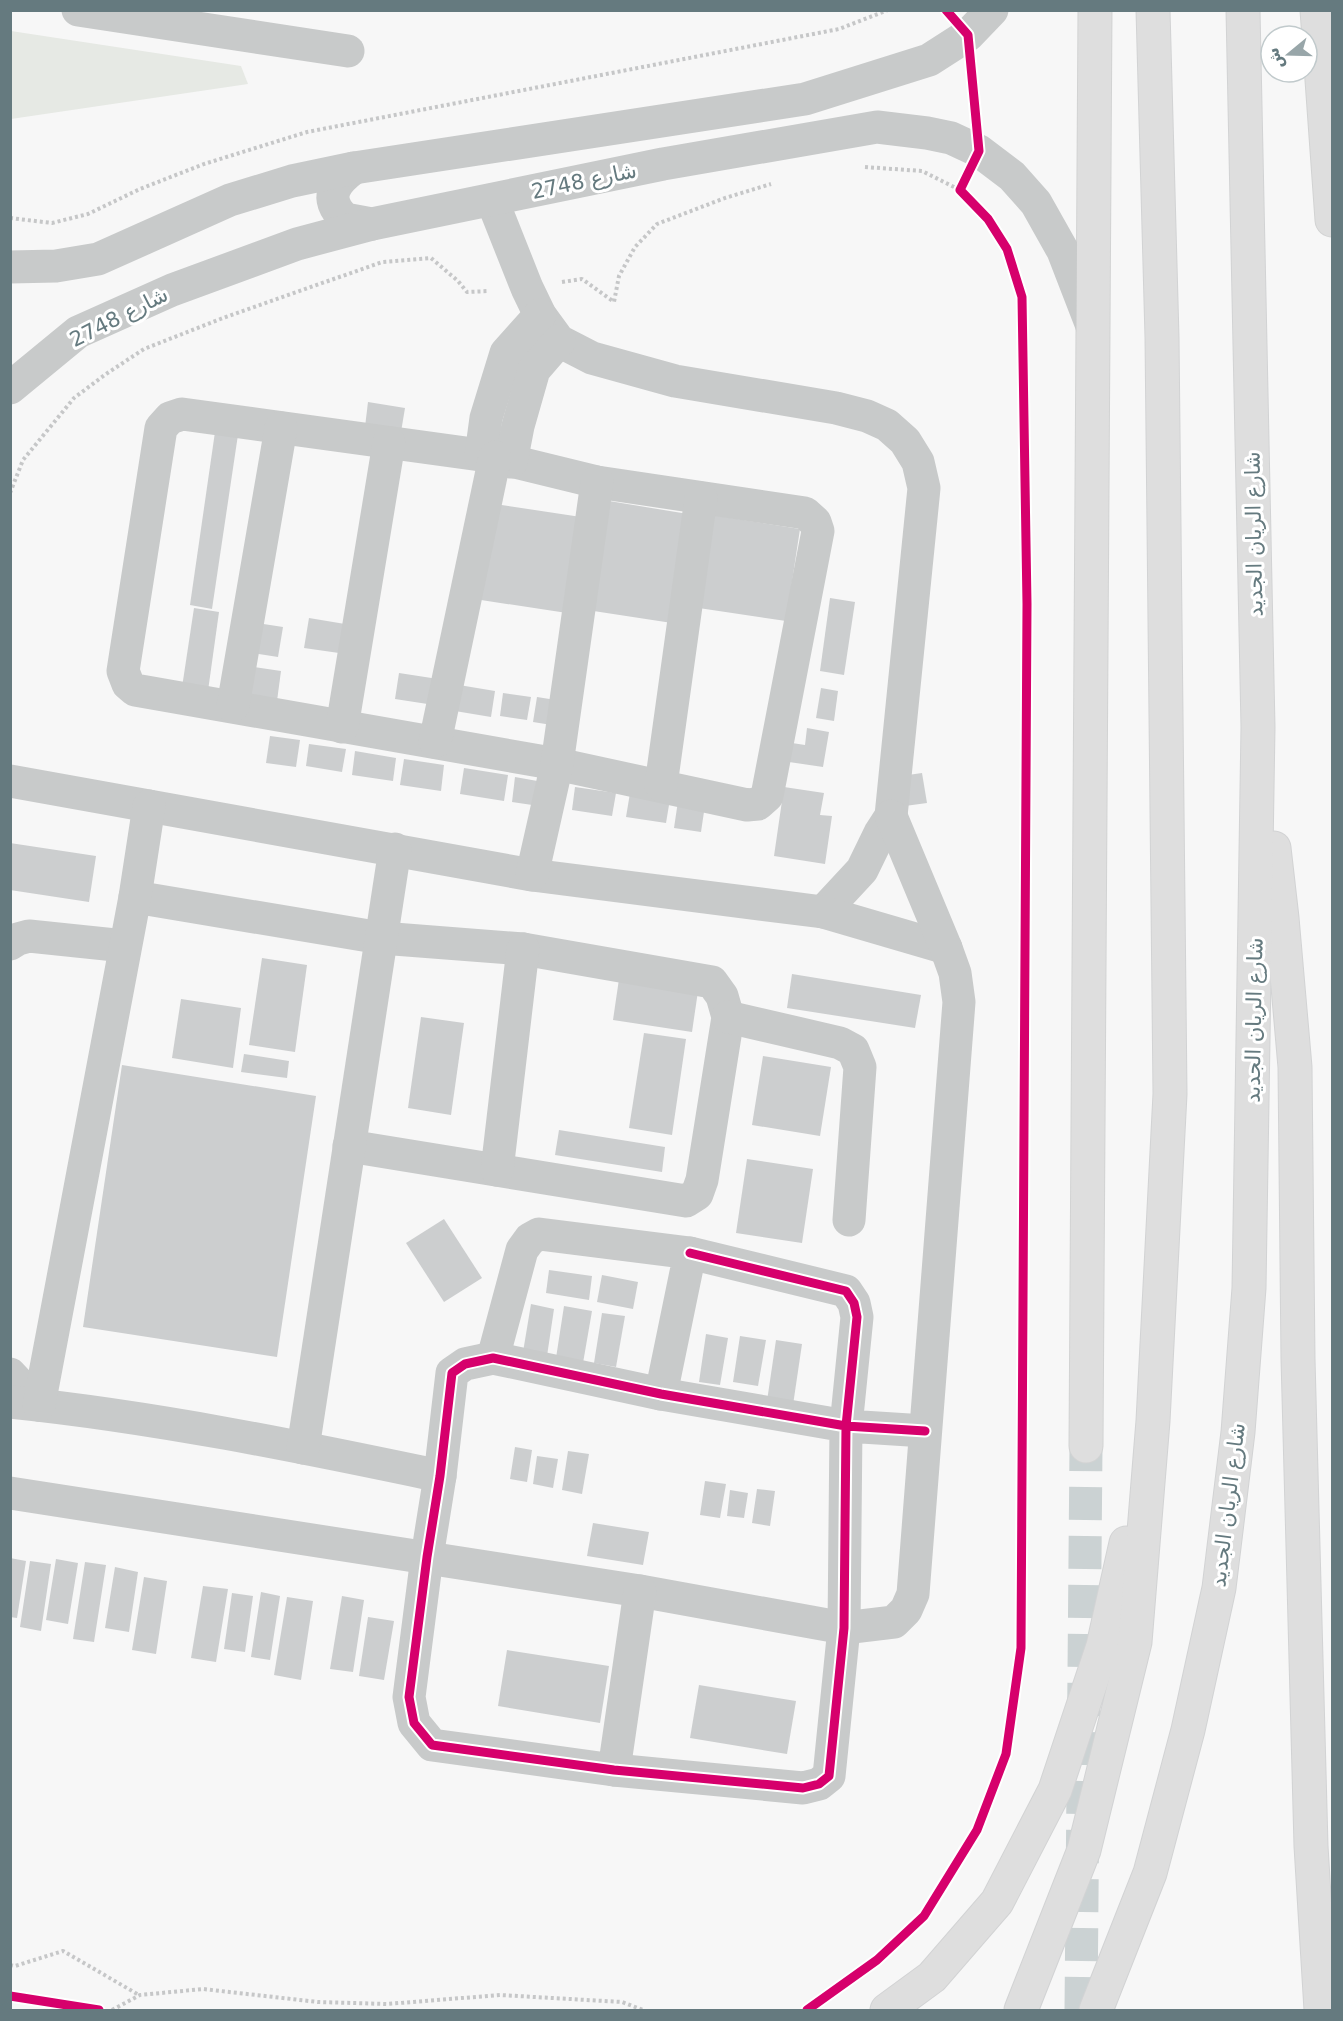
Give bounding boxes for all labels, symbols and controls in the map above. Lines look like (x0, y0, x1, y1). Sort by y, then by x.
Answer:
north arrow (1259, 24, 1319, 84)
text: ش (1263, 45, 1288, 72)
street label: شارع 2748 (529, 158, 639, 204)
street label: شارع 2748 (66, 282, 172, 352)
street label: شارع الريان الجديد (1241, 451, 1267, 617)
street label: شارع الريان الجديد (1241, 937, 1267, 1103)
street label: شارع الريان الجديد (1206, 1422, 1250, 1588)

